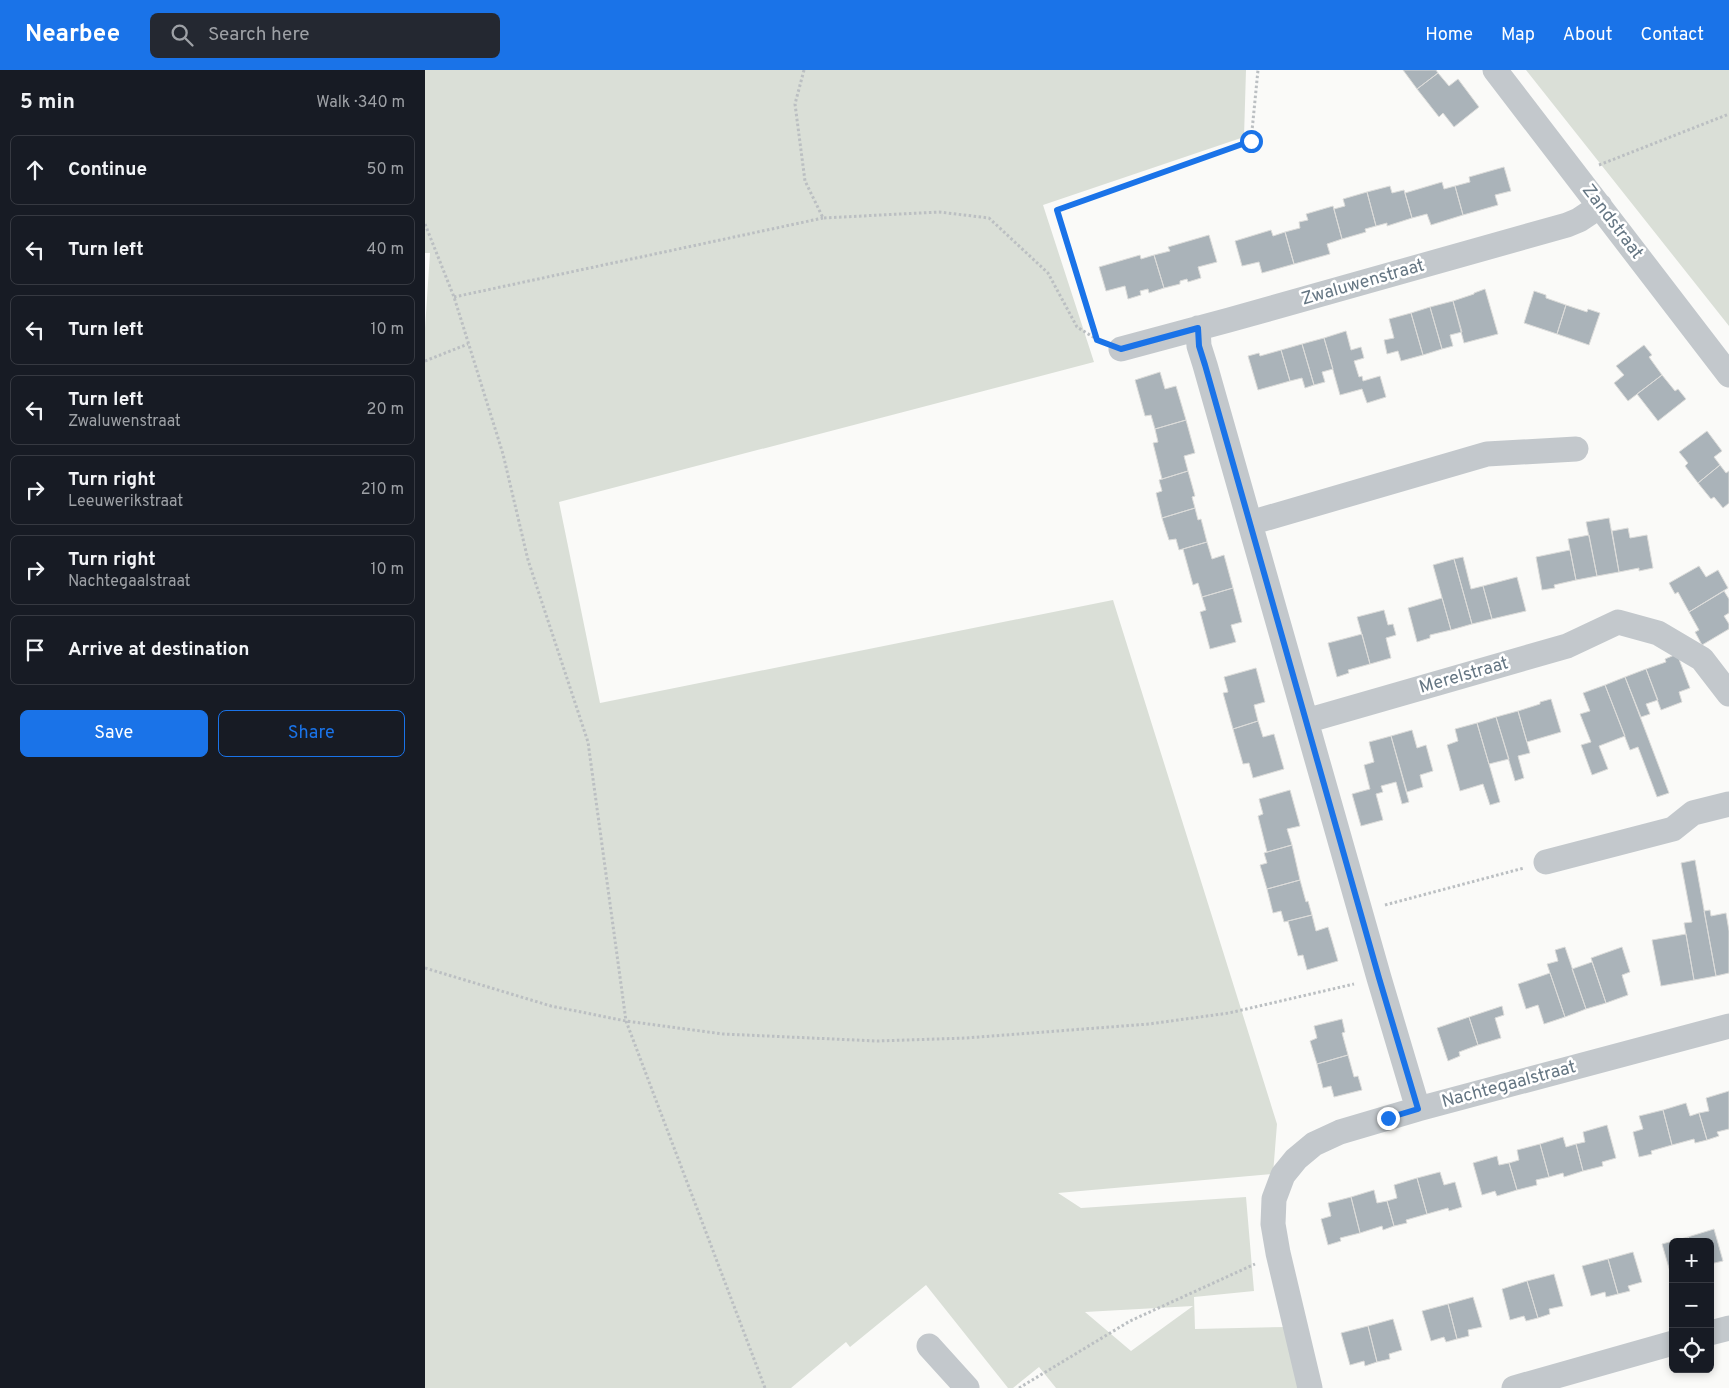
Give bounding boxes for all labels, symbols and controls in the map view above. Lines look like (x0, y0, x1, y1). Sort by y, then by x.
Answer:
search box (150, 13, 500, 58)
text: Nearbee (25, 20, 120, 50)
icon: search (168, 21, 196, 49)
text: Search here (208, 23, 310, 47)
text: Home (1425, 24, 1473, 47)
text: Map (1501, 24, 1535, 47)
text: About (1563, 24, 1612, 47)
text: Contact (1640, 24, 1704, 47)
text: 5 min (20, 89, 75, 116)
text: Walk · 340 m (316, 93, 405, 113)
route start (1240, 130, 1263, 153)
icon: ahead (21, 156, 49, 184)
text: Continue (68, 158, 147, 182)
text: 50 m (367, 160, 404, 180)
street label: Zandstraat (1576, 180, 1648, 264)
icon: left (21, 236, 49, 264)
text: Turn left (68, 238, 144, 262)
text: 40 m (366, 240, 404, 260)
street label: Zwaluwenstraat (1299, 254, 1427, 312)
icon: left (21, 316, 49, 344)
text: Turn left (68, 318, 144, 342)
text: 10 m (370, 320, 404, 340)
text: Turn left (68, 388, 144, 412)
icon: left (21, 396, 49, 424)
text: 20 m (367, 400, 404, 420)
text: Zwaluwenstraat (68, 412, 181, 432)
text: Turn right (68, 468, 156, 492)
icon: right (21, 476, 49, 504)
text: 210 m (361, 480, 404, 500)
text: Leeuwerikstraat (68, 492, 183, 512)
text: Turn right (68, 548, 156, 572)
icon: right (21, 556, 49, 584)
text: 10 m (370, 560, 404, 580)
text: Nachtegaalstraat (68, 572, 191, 592)
icon: arrive (21, 636, 49, 664)
text: Arrive at destination (68, 638, 249, 662)
street label: Merelstraat (1417, 652, 1511, 700)
button: Save (20, 710, 208, 757)
button: Share (218, 710, 405, 757)
street label: Nachtegaalstraat (1439, 1056, 1579, 1114)
route end (1377, 1107, 1400, 1130)
map controls (1669, 1238, 1714, 1373)
button: + (1669, 1238, 1714, 1283)
button: − (1669, 1283, 1714, 1328)
button: locate (1669, 1328, 1714, 1373)

